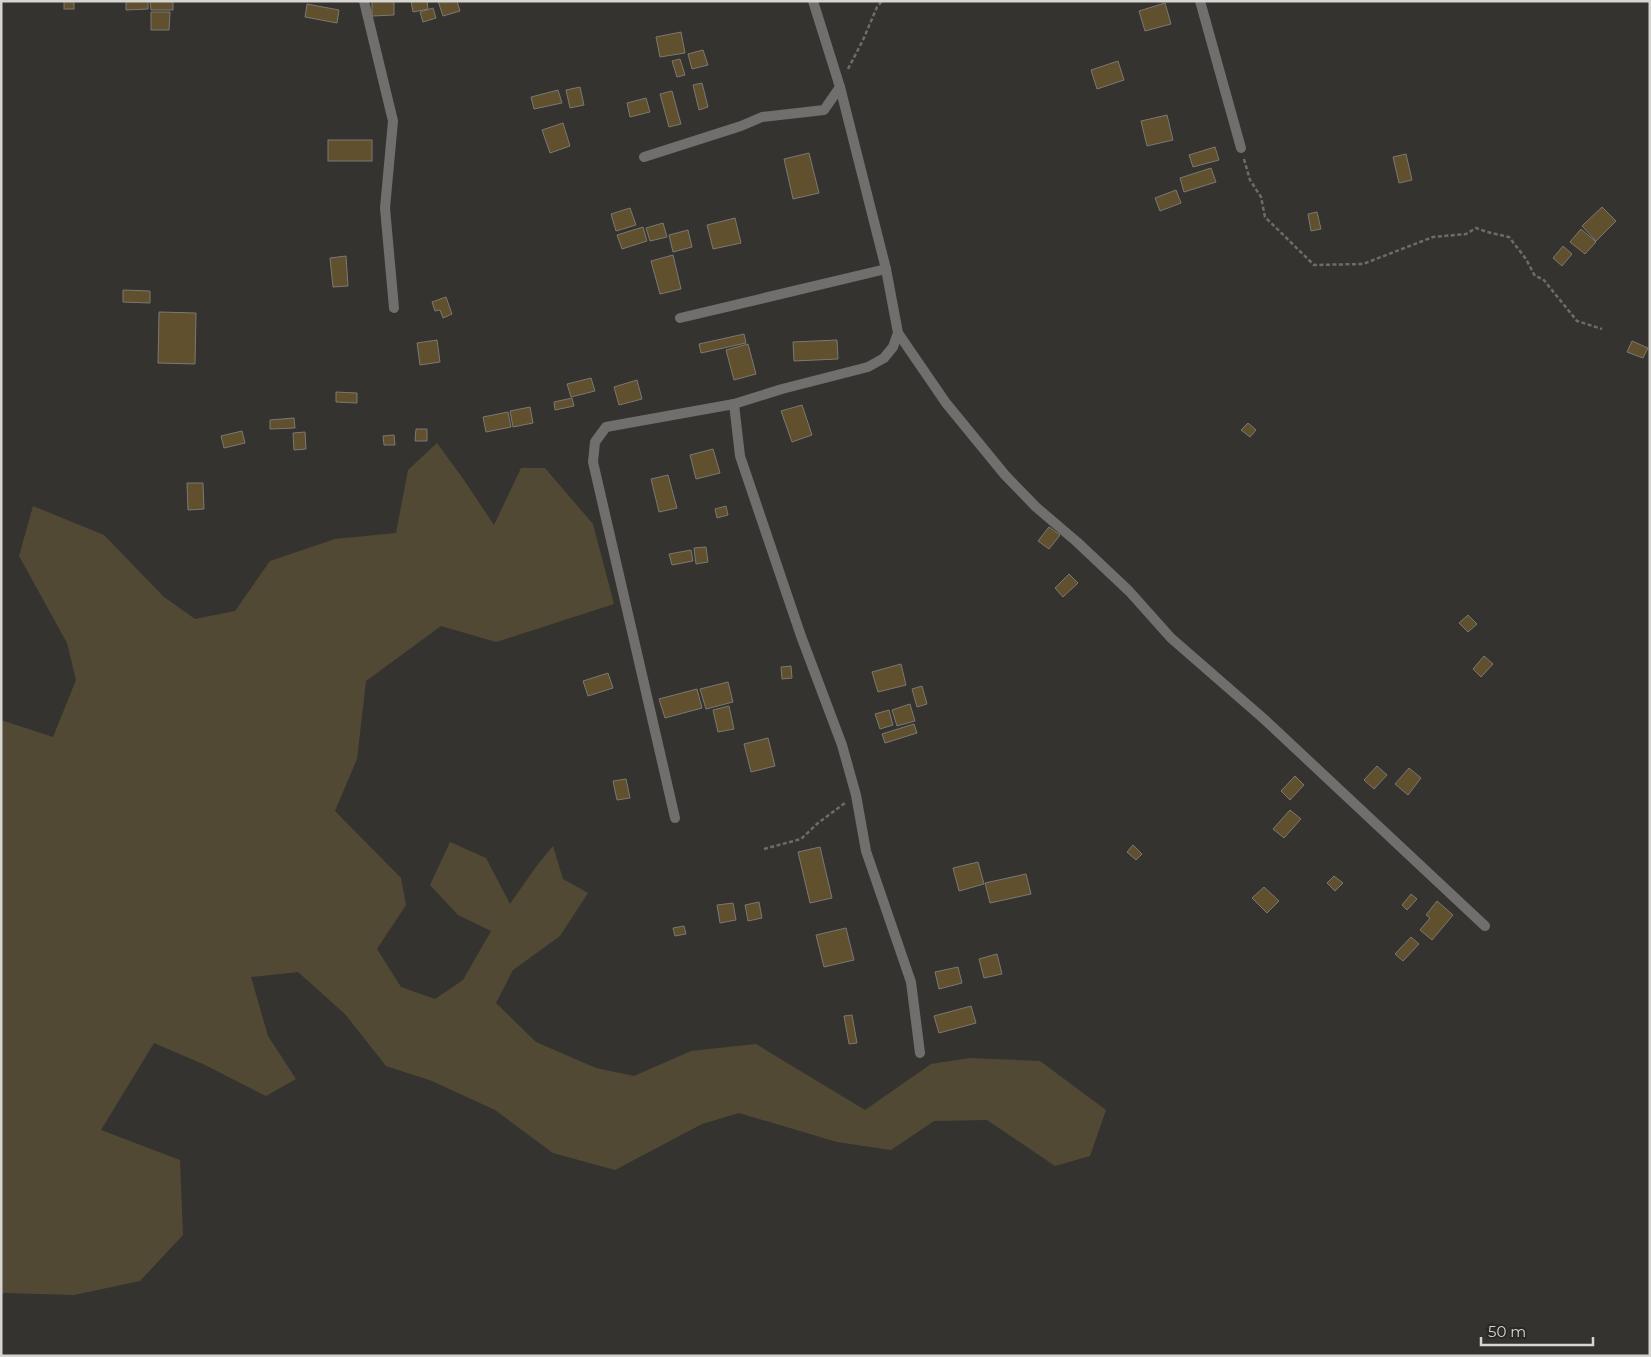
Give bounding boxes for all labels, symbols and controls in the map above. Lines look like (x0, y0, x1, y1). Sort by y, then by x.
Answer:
scale bar (1481, 1314, 1594, 1346)
text: 50 m (1488, 1322, 1526, 1341)

